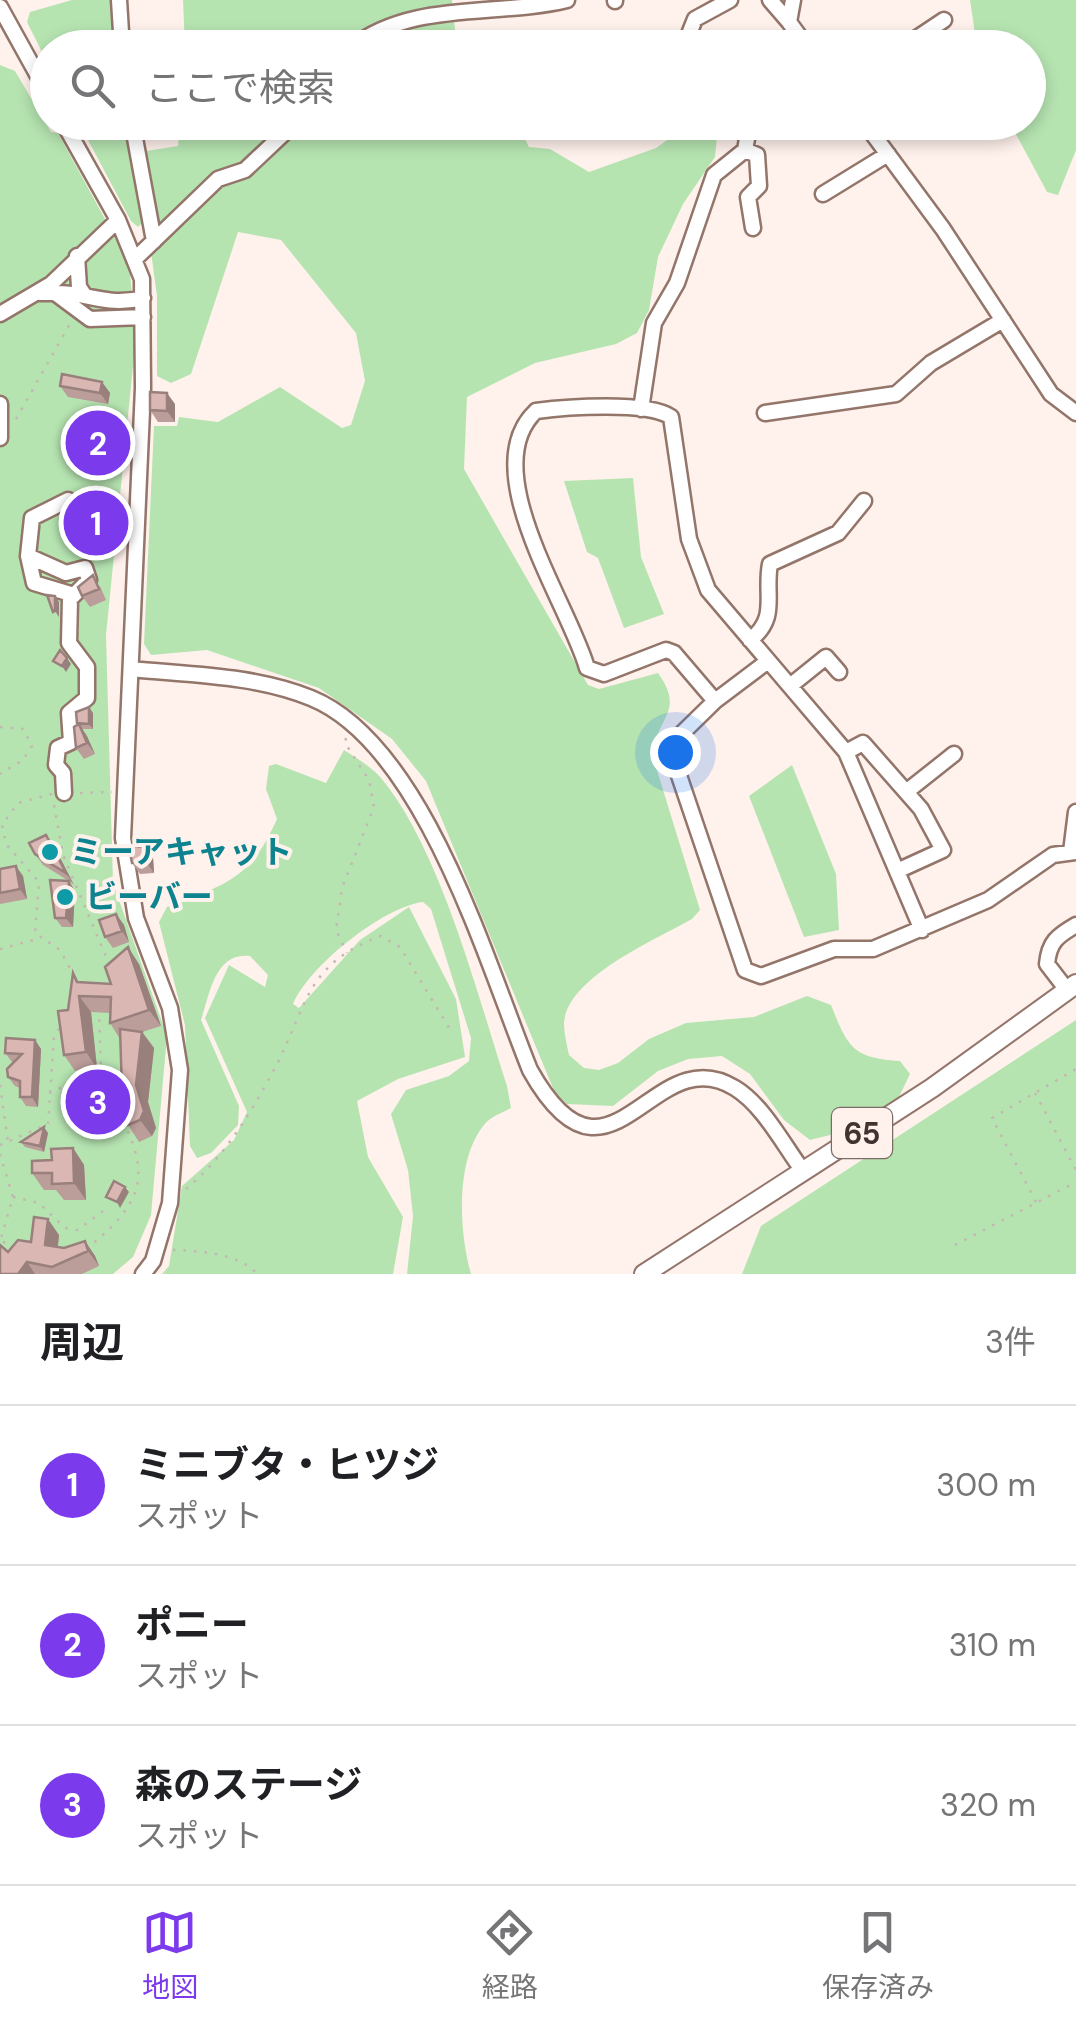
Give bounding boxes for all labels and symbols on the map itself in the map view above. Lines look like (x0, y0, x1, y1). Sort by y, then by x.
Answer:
pin: 2 (66, 406, 130, 480)
pin: 1 (64, 486, 128, 560)
your location (650, 727, 701, 778)
place label: ミーアキャット (70, 831, 293, 873)
marker: ミーアキャット (39, 841, 61, 863)
place label: ビーバー (85, 876, 213, 918)
marker: ビーバー (54, 886, 76, 908)
pin: 3 (66, 1064, 130, 1140)
road number: 65 (832, 1108, 892, 1158)

